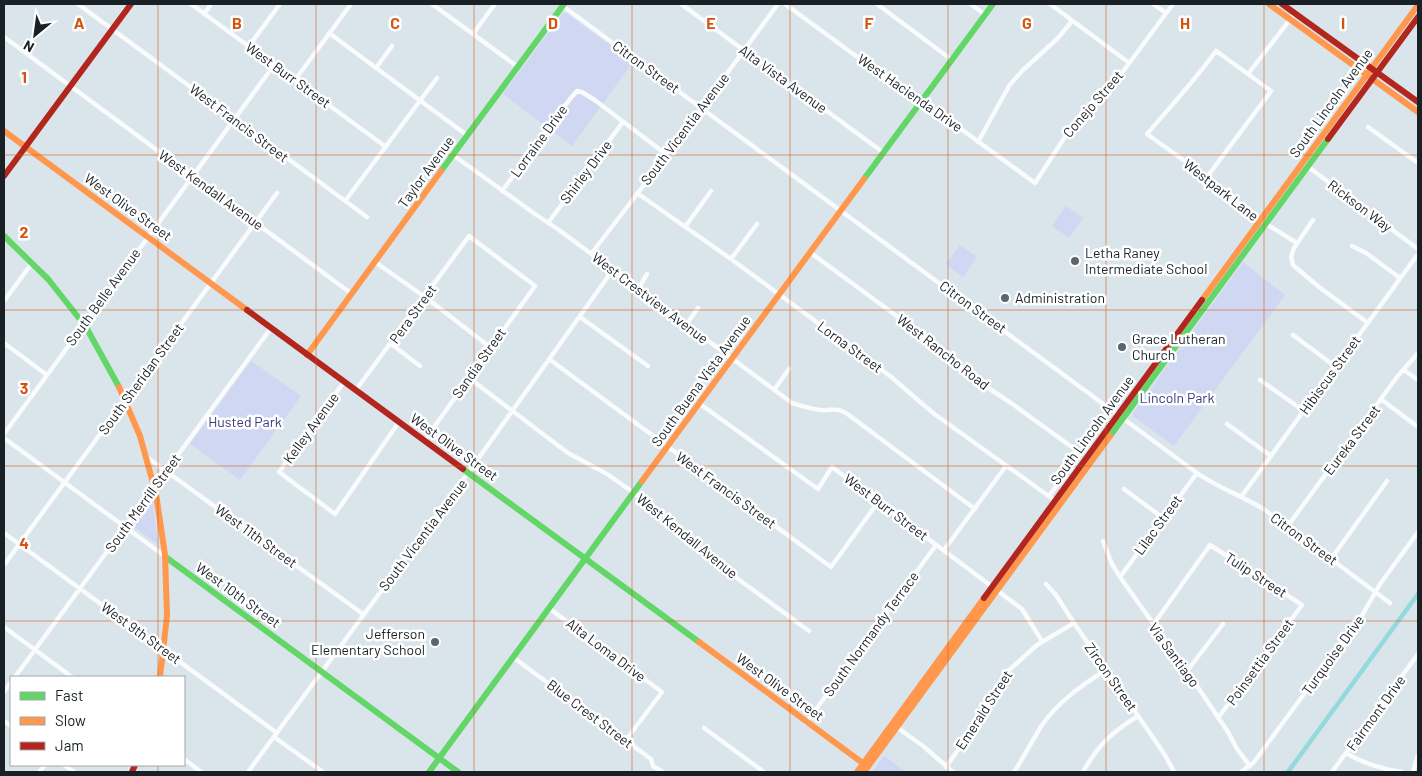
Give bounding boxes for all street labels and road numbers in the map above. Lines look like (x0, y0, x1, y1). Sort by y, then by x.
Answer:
street label: Citron Street (610, 37, 683, 97)
street label: West Burr Street (242, 38, 334, 111)
street label: Alta Vista Avenue (736, 41, 831, 116)
street label: South Lincoln Avenue (1285, 45, 1376, 161)
street label: West Hacienda Drive (854, 50, 966, 135)
street label: Conejo Street (1059, 67, 1126, 141)
street label: South Vicentia Avenue (637, 69, 732, 188)
street label: West Francis Street (186, 80, 292, 165)
street label: Lorraine Drive (507, 101, 571, 180)
street label: Taylor Avenue (394, 133, 457, 211)
street label: Shirley Drive (556, 136, 615, 207)
street label: West Kendall Avenue (156, 146, 267, 233)
street label: Westpark Lane (1180, 155, 1262, 224)
street label: West Olive Street (81, 169, 175, 244)
street label: Rickson Way (1325, 176, 1396, 236)
street label: South Belle Avenue (62, 245, 144, 349)
street label: West Crestview Avenue (589, 248, 712, 347)
street label: Citron Street (937, 277, 1010, 337)
street label: Pera Street (386, 281, 440, 347)
street label: West Rancho Road (894, 310, 993, 393)
street label: South Buena Vista Avenue (647, 312, 754, 450)
street label: Lorna Street (814, 317, 886, 376)
street label: South Sheridan Street (94, 320, 187, 438)
street label: Sandia Street (448, 324, 509, 401)
street label: Hibiscus Street (1295, 332, 1364, 417)
street label: South Lincoln Avenue (1046, 372, 1137, 488)
street label: Kelley Avenue (279, 389, 342, 466)
street label: Eureka Street (1320, 401, 1384, 478)
street label: West Olive Street (407, 409, 501, 484)
street label: West Francis Street (673, 448, 780, 532)
street label: South Merrill Street (101, 450, 184, 555)
street label: West Burr Street (841, 469, 932, 544)
street label: South Vicentia Avenue (375, 475, 470, 594)
street label: West Kendall Avenue (633, 490, 741, 582)
street label: Lilac Street (1130, 491, 1185, 558)
street label: West 11th Street (212, 500, 301, 571)
street label: Citron Street (1268, 509, 1341, 569)
street label: Tulip Street (1222, 548, 1290, 601)
street label: West 10th Street (193, 558, 284, 631)
street label: South Normandy Terrace (819, 568, 922, 700)
street label: West 9th Street (98, 598, 185, 667)
street label: Turquoise Drive (1298, 612, 1367, 698)
street label: Alta Loma Drive (563, 614, 649, 685)
street label: Poinsettia Street (1222, 615, 1297, 708)
street label: Via Santiago (1145, 619, 1203, 690)
street label: Zircon Street (1082, 639, 1141, 714)
street label: West Olive Street (733, 649, 827, 724)
street label: Emerald Street (952, 667, 1016, 753)
street label: Fairmont Drive (1343, 672, 1409, 754)
street label: Blue Crest Street (544, 676, 637, 752)

